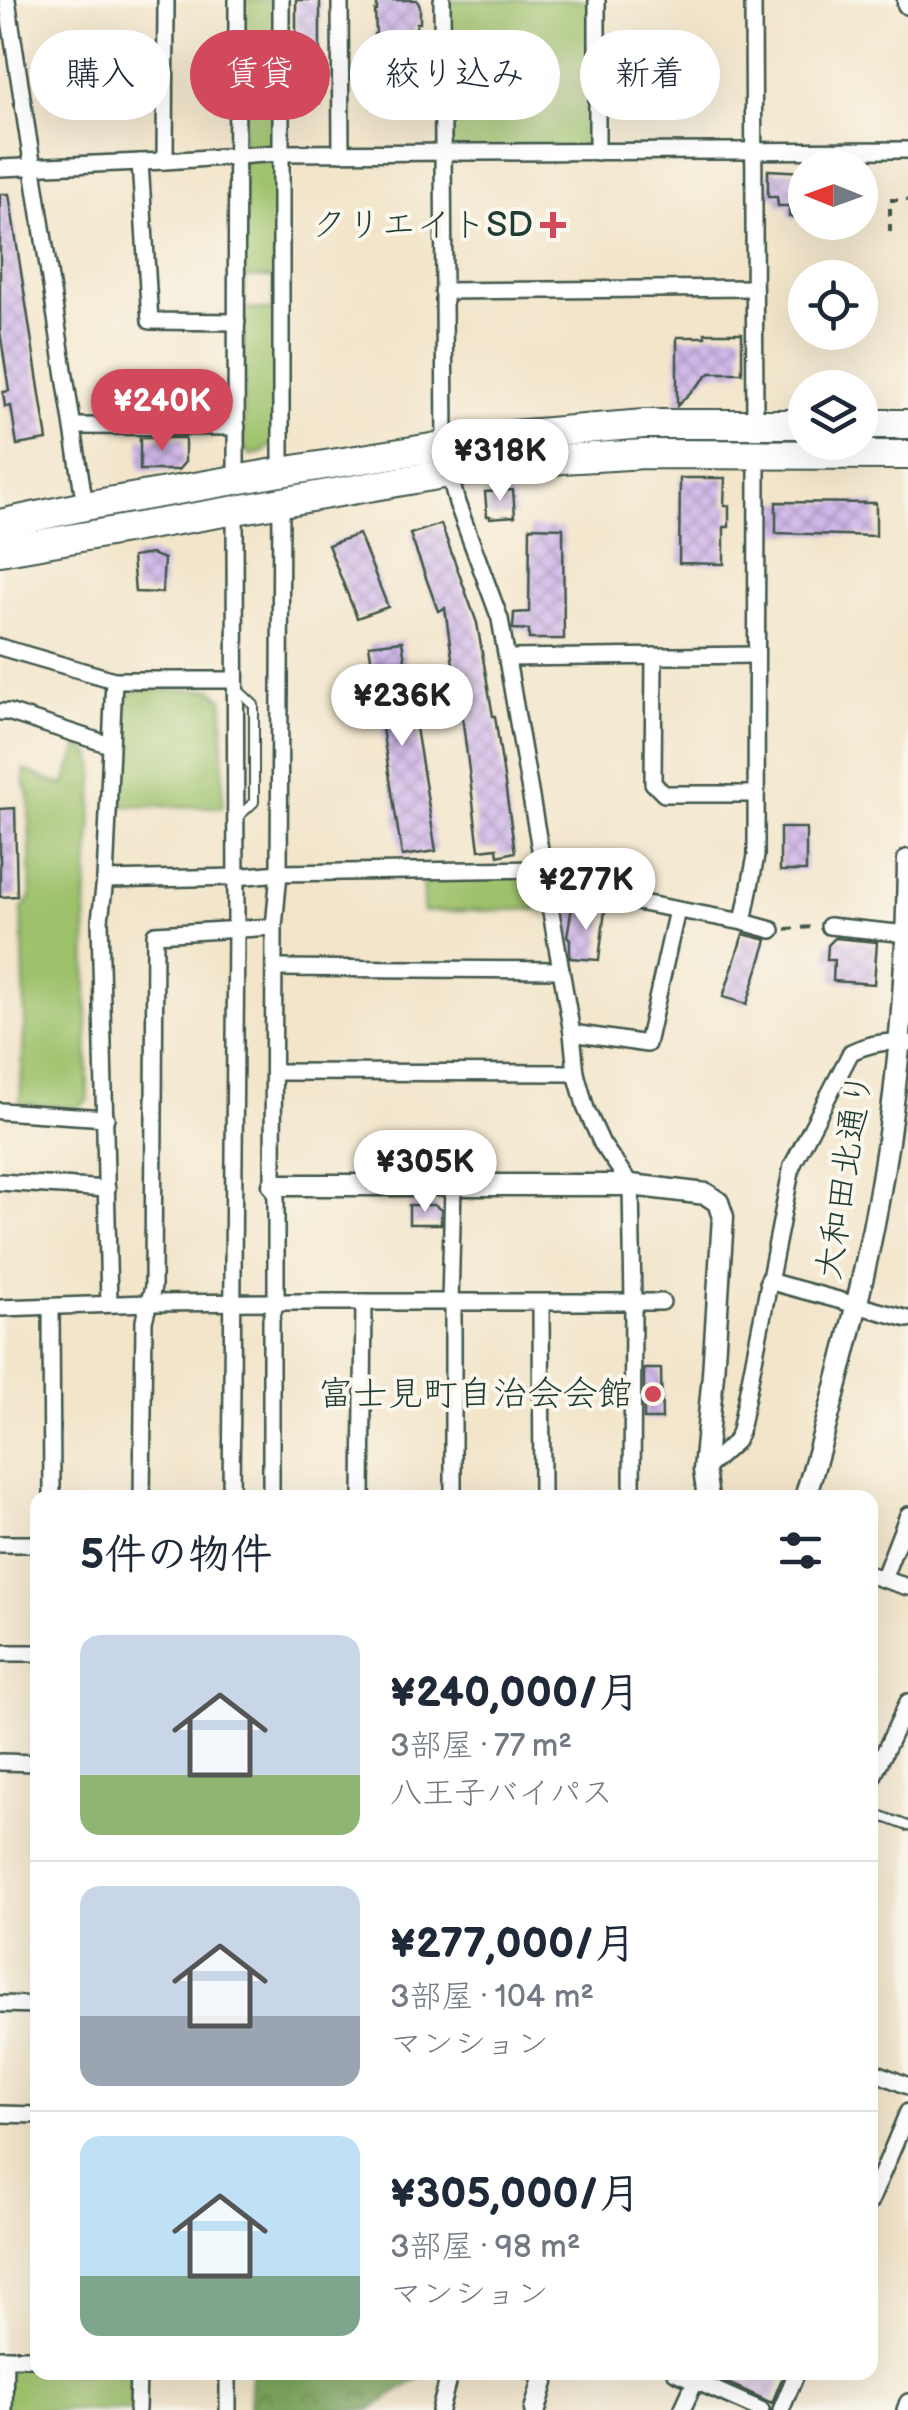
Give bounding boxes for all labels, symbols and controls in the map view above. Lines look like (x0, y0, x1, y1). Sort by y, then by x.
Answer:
chip: 購入 (30, 30, 170, 120)
chip: 賃貸 (190, 30, 330, 120)
chip: 絞り込み (350, 30, 560, 120)
chip: 新着 (580, 30, 720, 120)
north arrow (788, 150, 878, 240)
map controls (788, 150, 878, 460)
place label: クリエイトSD (311, 204, 533, 247)
marker: クリエイトSD (542, 214, 564, 236)
button: locate (788, 260, 878, 350)
pin: ¥240K (92, 369, 232, 454)
button: layers (788, 370, 878, 460)
text: ¥240K (113, 382, 211, 421)
pin: ¥318K (430, 419, 570, 504)
text: ¥318K (454, 432, 546, 471)
pin: ¥236K (332, 664, 472, 749)
text: ¥236K (353, 677, 451, 716)
pin: ¥277K (516, 848, 656, 933)
text: ¥277K (538, 861, 634, 900)
street label: 大和田北通り (807, 1069, 883, 1283)
pin: ¥305K (355, 1130, 495, 1215)
text: ¥305K (376, 1143, 474, 1182)
place label: 富士見町自治会会館 (318, 1373, 633, 1416)
marker: 富士見町自治会会館 (642, 1383, 664, 1405)
icon: filters (773, 1523, 828, 1578)
text: 5件の物件 (80, 1530, 272, 1581)
text: ¥240,000/月 (390, 1668, 640, 1719)
icon: home (160, 1675, 280, 1795)
text: 3部屋 · 77 m² (390, 1727, 572, 1766)
text: 八王子バイパス (390, 1774, 613, 1813)
text: ¥277,000/月 (390, 1919, 636, 1970)
icon: home (160, 1926, 280, 2046)
text: 3部屋 · 104 m² (390, 1978, 594, 2017)
text: マンション (390, 2025, 549, 2064)
text: ¥305,000/月 (390, 2169, 641, 2220)
icon: home (160, 2176, 280, 2296)
text: 3部屋 · 98 m² (390, 2228, 581, 2267)
text: マンション (390, 2275, 549, 2314)

